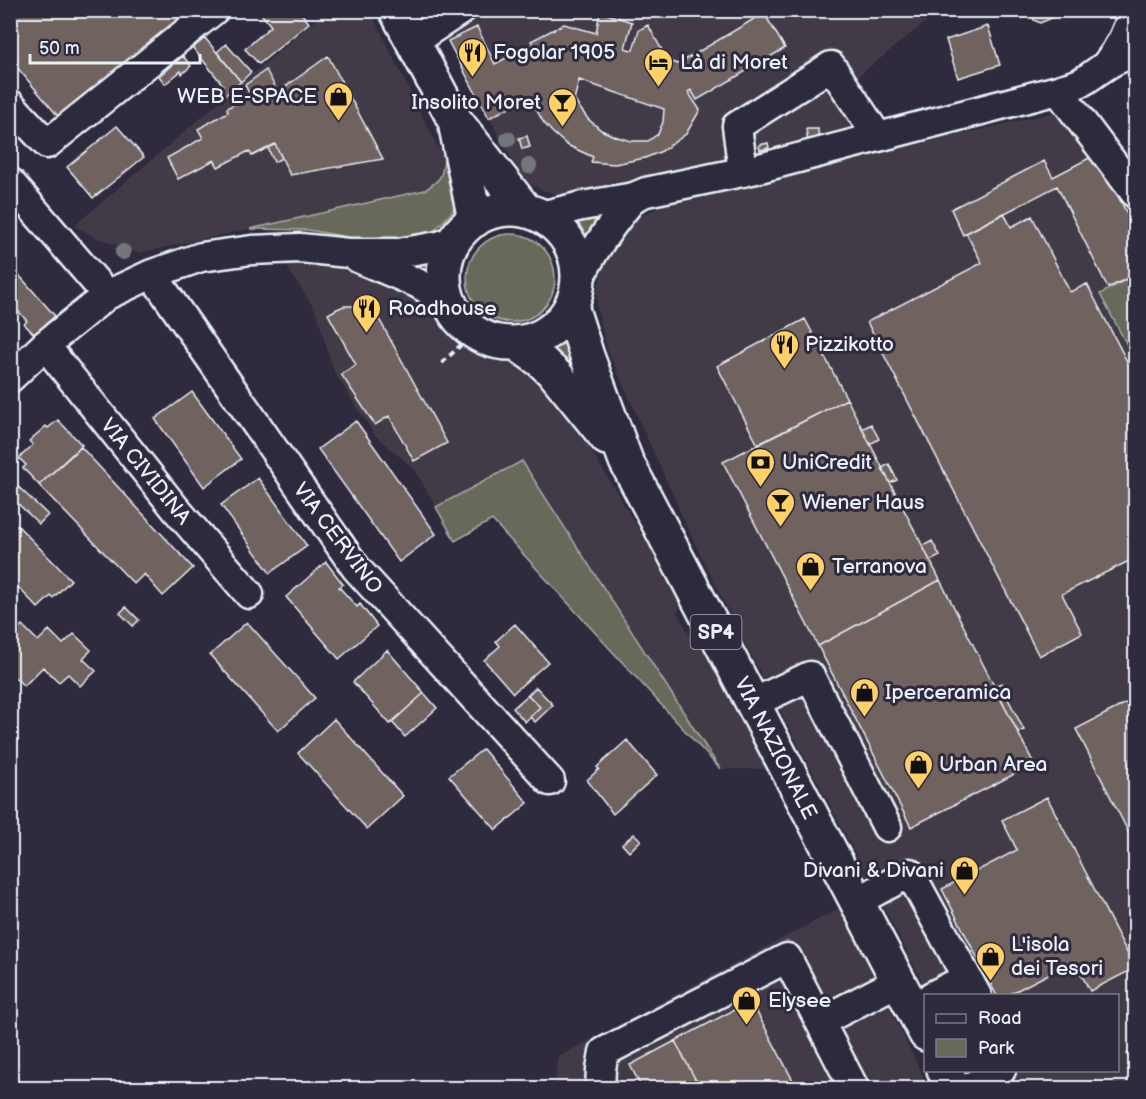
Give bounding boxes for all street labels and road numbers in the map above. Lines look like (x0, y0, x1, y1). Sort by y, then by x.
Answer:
street label: VIA CIVIDINA (95, 413, 196, 530)
street label: VIA CERVINO (288, 478, 388, 599)
road number: SP4 (690, 615, 742, 649)
street label: VIA NAZIONALE (729, 673, 822, 824)

